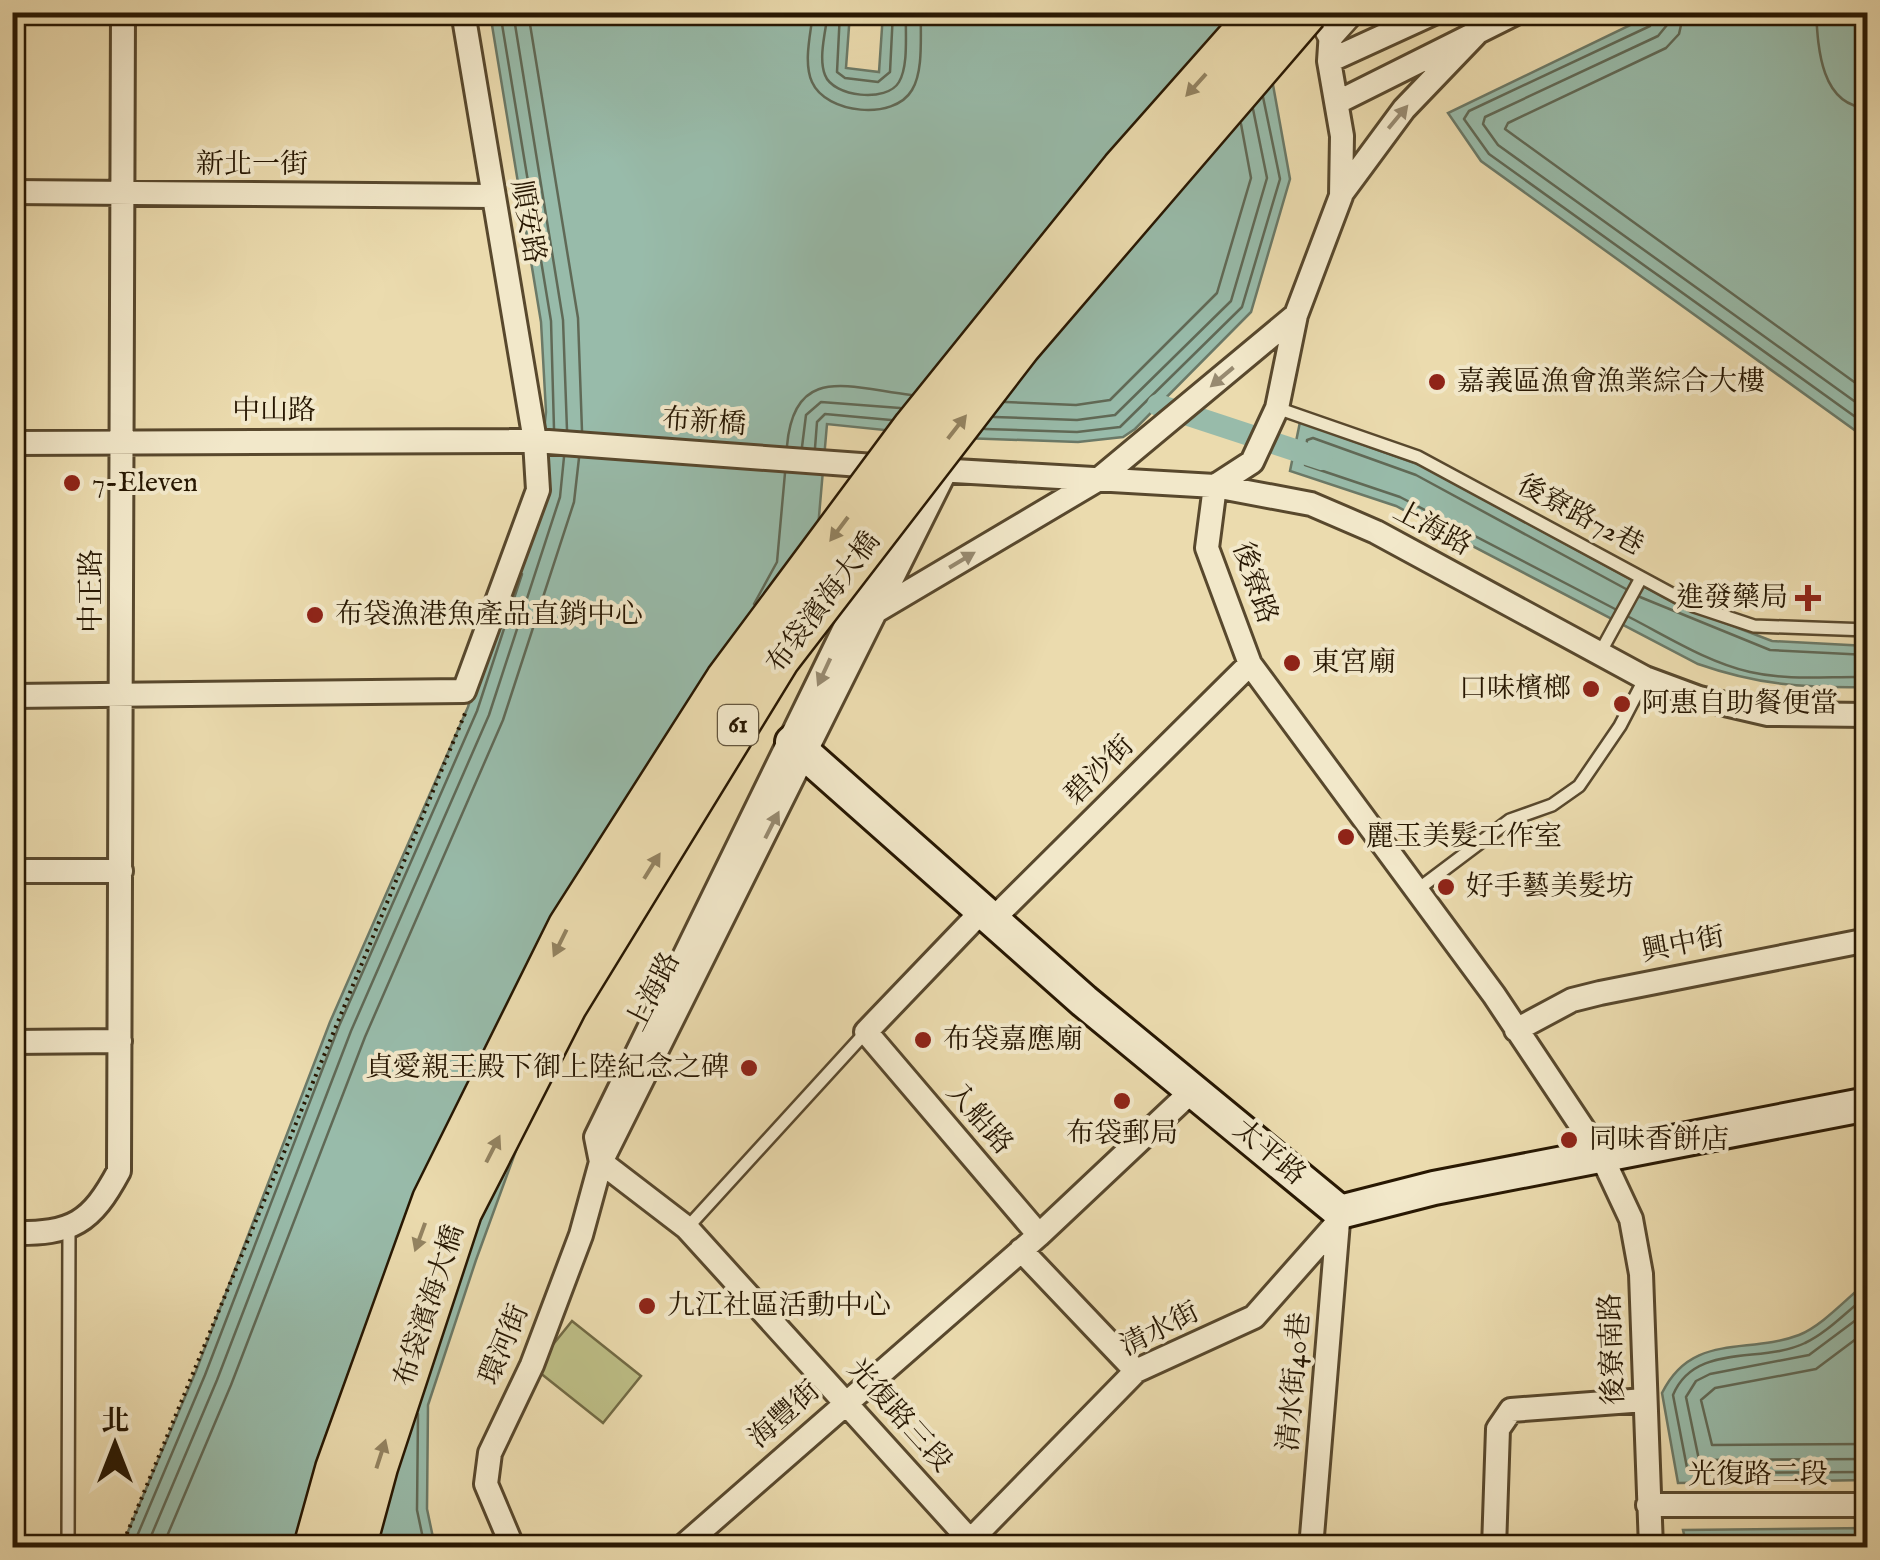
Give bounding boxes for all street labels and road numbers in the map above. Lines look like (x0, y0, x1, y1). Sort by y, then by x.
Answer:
street label: 新北一街 (196, 148, 308, 183)
street label: 順安路 (502, 178, 552, 266)
street label: 中山路 (232, 394, 316, 429)
street label: 布新橋 (661, 403, 747, 443)
street label: 後寮路72巷 (1511, 468, 1649, 564)
street label: 上海路 (1387, 494, 1477, 564)
street label: 布袋濱海大橋 (759, 525, 889, 681)
street label: 後寮路 (1224, 538, 1284, 628)
street label: 中正路 (75, 549, 110, 633)
road number: 61 (718, 705, 758, 745)
street label: 碧沙街 (1058, 729, 1142, 813)
street label: 興中街 (1638, 920, 1728, 970)
street label: 上海路 (619, 947, 689, 1037)
street label: 入船路 (938, 1076, 1020, 1162)
street label: 太平路 (1226, 1113, 1312, 1193)
street label: 布袋濱海大橋 (387, 1221, 473, 1391)
street label: 後寮南路 (1594, 1292, 1632, 1406)
street label: 清水街 (1115, 1295, 1205, 1365)
street label: 環河街 (472, 1299, 538, 1391)
street label: 清水街40巷 (1271, 1311, 1319, 1453)
street label: 光復路三段 (839, 1352, 959, 1480)
street label: 海豐街 (742, 1374, 828, 1456)
street label: 光復路二段 (1688, 1458, 1828, 1493)

